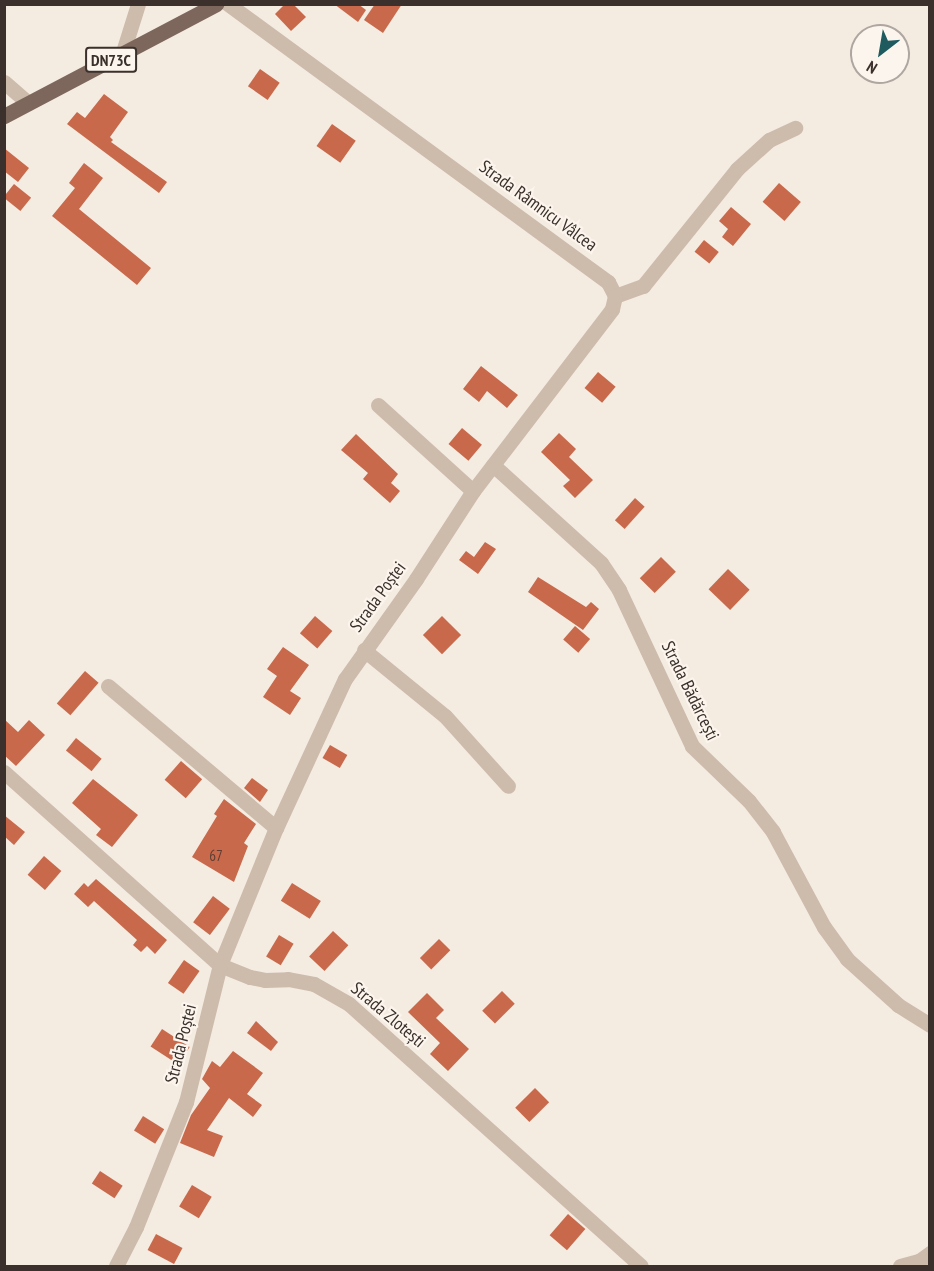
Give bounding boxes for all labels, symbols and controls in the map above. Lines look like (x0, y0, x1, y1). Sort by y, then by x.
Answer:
north arrow (850, 24, 910, 84)
road number: DN73C (84, 47, 138, 73)
text: N (863, 57, 881, 79)
street label: Strada Râmnicu Vâlcea (475, 156, 601, 256)
street label: Strada Poștei (345, 558, 411, 636)
street label: Strada Bădărcești (657, 638, 723, 744)
house number: 67 (209, 847, 223, 865)
street label: Strada Zlotești (346, 978, 430, 1052)
street label: Strada Poștei (161, 1002, 201, 1086)

